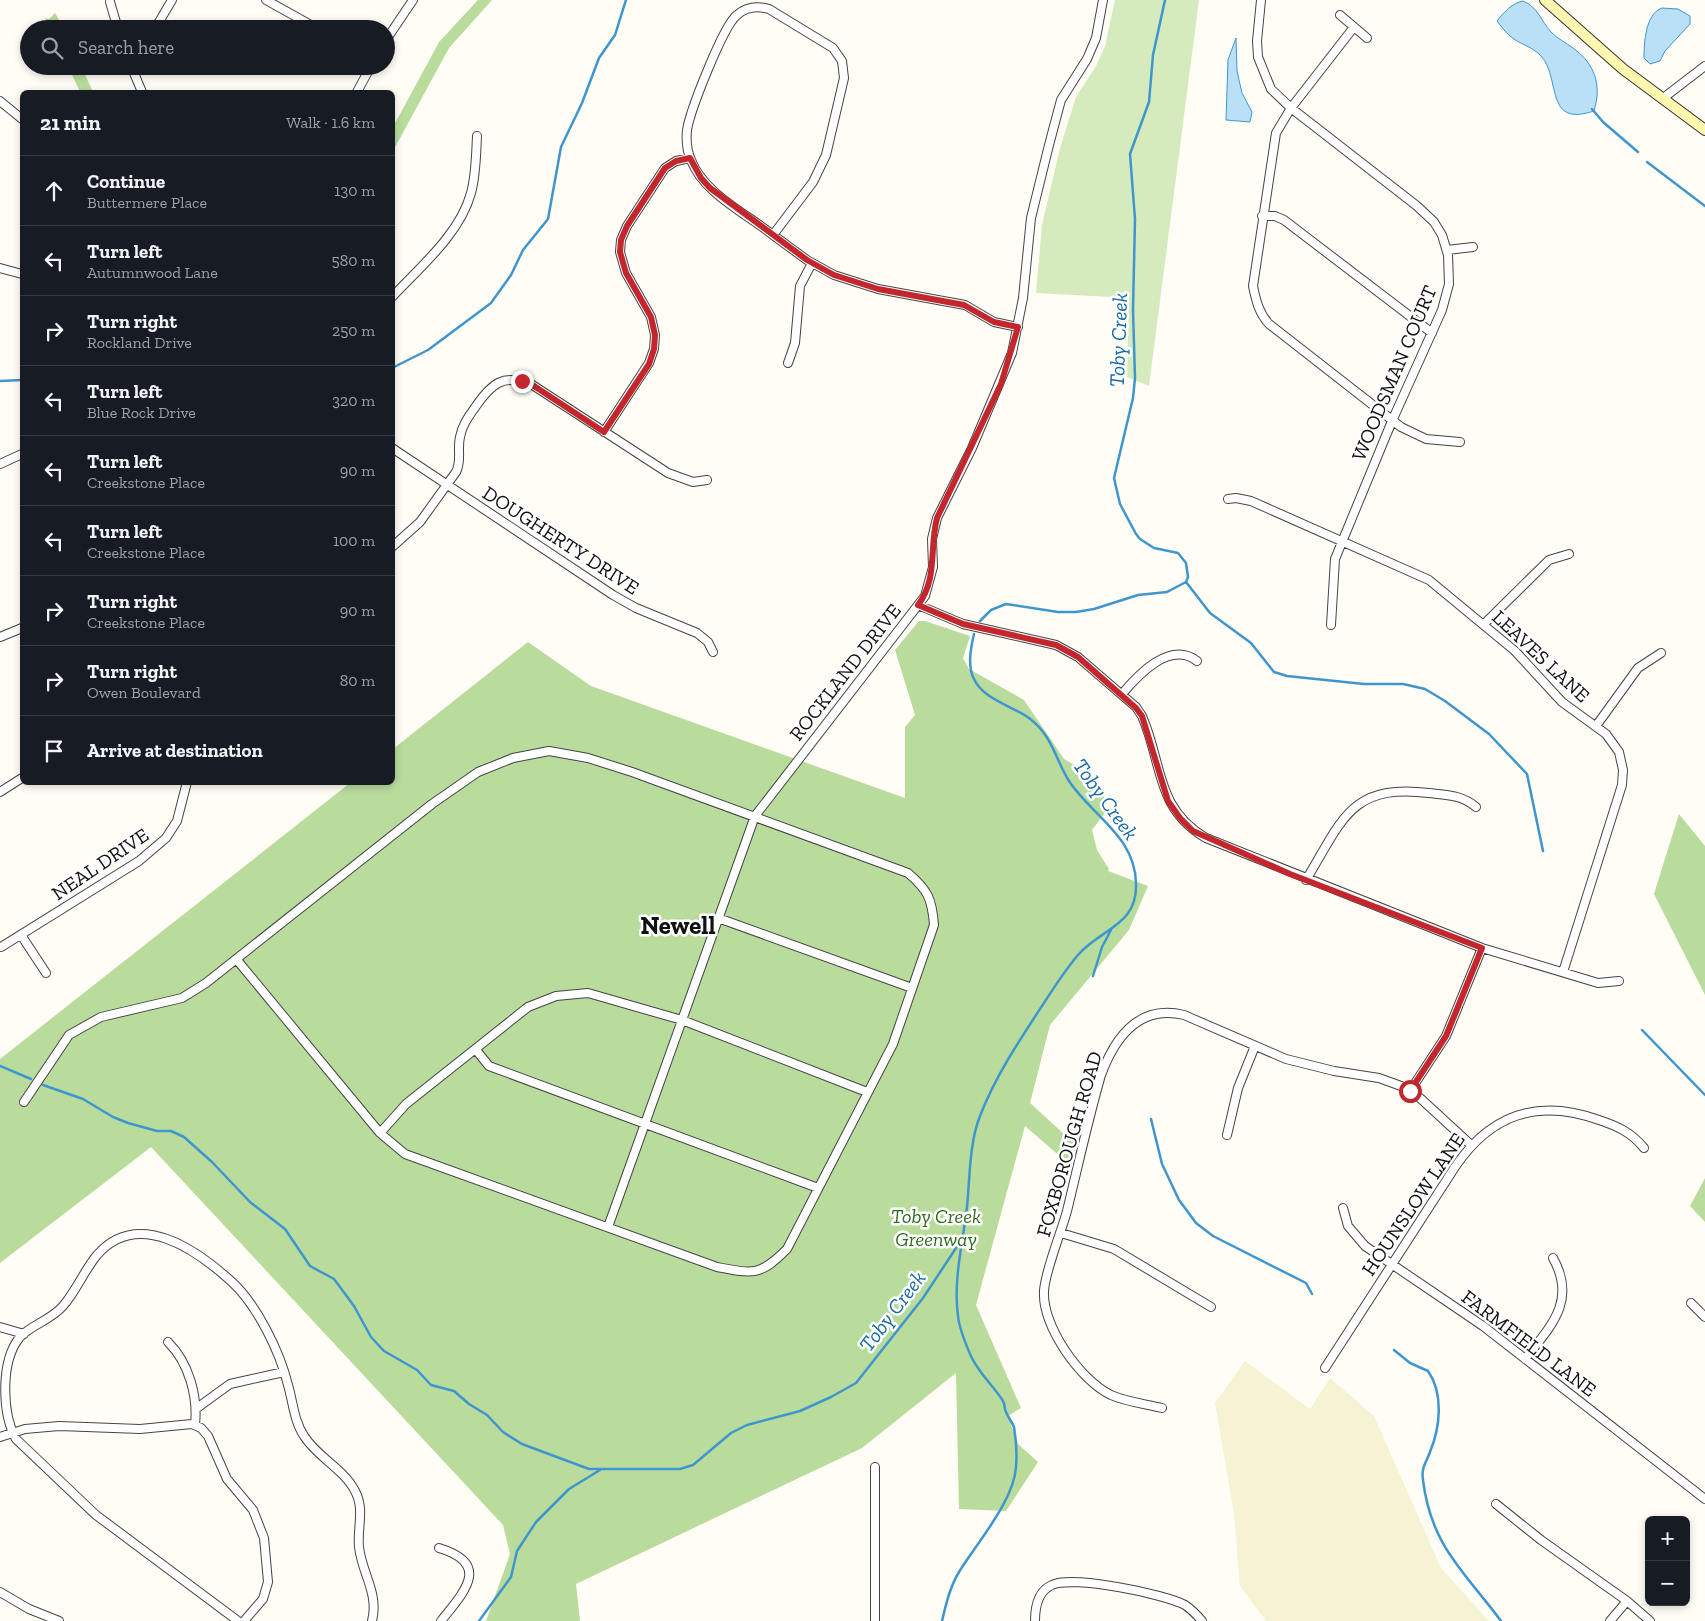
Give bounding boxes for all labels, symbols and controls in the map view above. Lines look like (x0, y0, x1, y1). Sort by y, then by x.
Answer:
search box (20, 20, 395, 75)
icon: search (38, 34, 66, 62)
text: Search here (78, 36, 174, 59)
text: 21 min (40, 110, 101, 135)
text: Walk · 1.6 km (286, 113, 375, 132)
text: Continue (87, 170, 165, 193)
icon: ahead (40, 177, 68, 205)
text: 130 m (334, 181, 375, 200)
text: Buttermere Place (87, 193, 207, 212)
text: Turn left (87, 240, 162, 263)
icon: left (40, 247, 68, 275)
text: 580 m (332, 251, 375, 270)
text: Autumnwood Lane (87, 263, 218, 282)
street label: WOODSMAN COURT (1346, 282, 1442, 464)
water label: Toby Creek (1104, 292, 1132, 388)
text: Turn right (87, 310, 177, 333)
icon: right (40, 317, 68, 345)
text: 250 m (332, 321, 375, 340)
text: Rockland Drive (87, 333, 192, 352)
route end (511, 370, 534, 393)
text: Turn left (87, 380, 162, 403)
icon: left (40, 387, 68, 415)
text: 320 m (332, 391, 375, 410)
text: Blue Rock Drive (87, 403, 196, 422)
text: Turn left (87, 450, 162, 473)
icon: left (40, 457, 68, 485)
text: 90 m (340, 461, 375, 480)
text: Creekstone Place (87, 473, 205, 492)
street label: DOUGHERTY DRIVE (478, 481, 644, 599)
text: Turn left (87, 520, 162, 543)
icon: left (40, 527, 68, 555)
text: 100 m (333, 531, 375, 550)
text: Creekstone Place (87, 543, 205, 562)
text: Turn right (87, 590, 177, 613)
icon: right (40, 597, 68, 625)
street label: ROCKLAND DRIVE (784, 599, 906, 745)
text: 90 m (340, 601, 375, 620)
street label: LEAVES LANE (1487, 605, 1595, 707)
text: Creekstone Place (87, 613, 205, 632)
text: Turn right (87, 660, 177, 683)
icon: right (40, 667, 68, 695)
text: 80 m (340, 671, 375, 690)
text: Owen Boulevard (87, 683, 201, 702)
icon: arrive (40, 737, 68, 765)
text: Arrive at destination (87, 739, 263, 762)
water label: Toby Creek (1068, 754, 1144, 844)
street label: NEAL DRIVE (47, 823, 153, 905)
district label: Newell (640, 910, 716, 940)
street label: FOXBOROUGH ROAD (1031, 1049, 1107, 1239)
route start (1399, 1080, 1422, 1103)
street label: HOUNSLOW LANE (1356, 1128, 1470, 1280)
park label: Toby Creek Greenway (891, 1204, 981, 1251)
water label: Toby Creek (854, 1266, 930, 1356)
street label: FARMFIELD LANE (1457, 1285, 1601, 1401)
map controls (1645, 1516, 1690, 1606)
button: + (1645, 1516, 1690, 1561)
button: − (1645, 1561, 1690, 1606)

